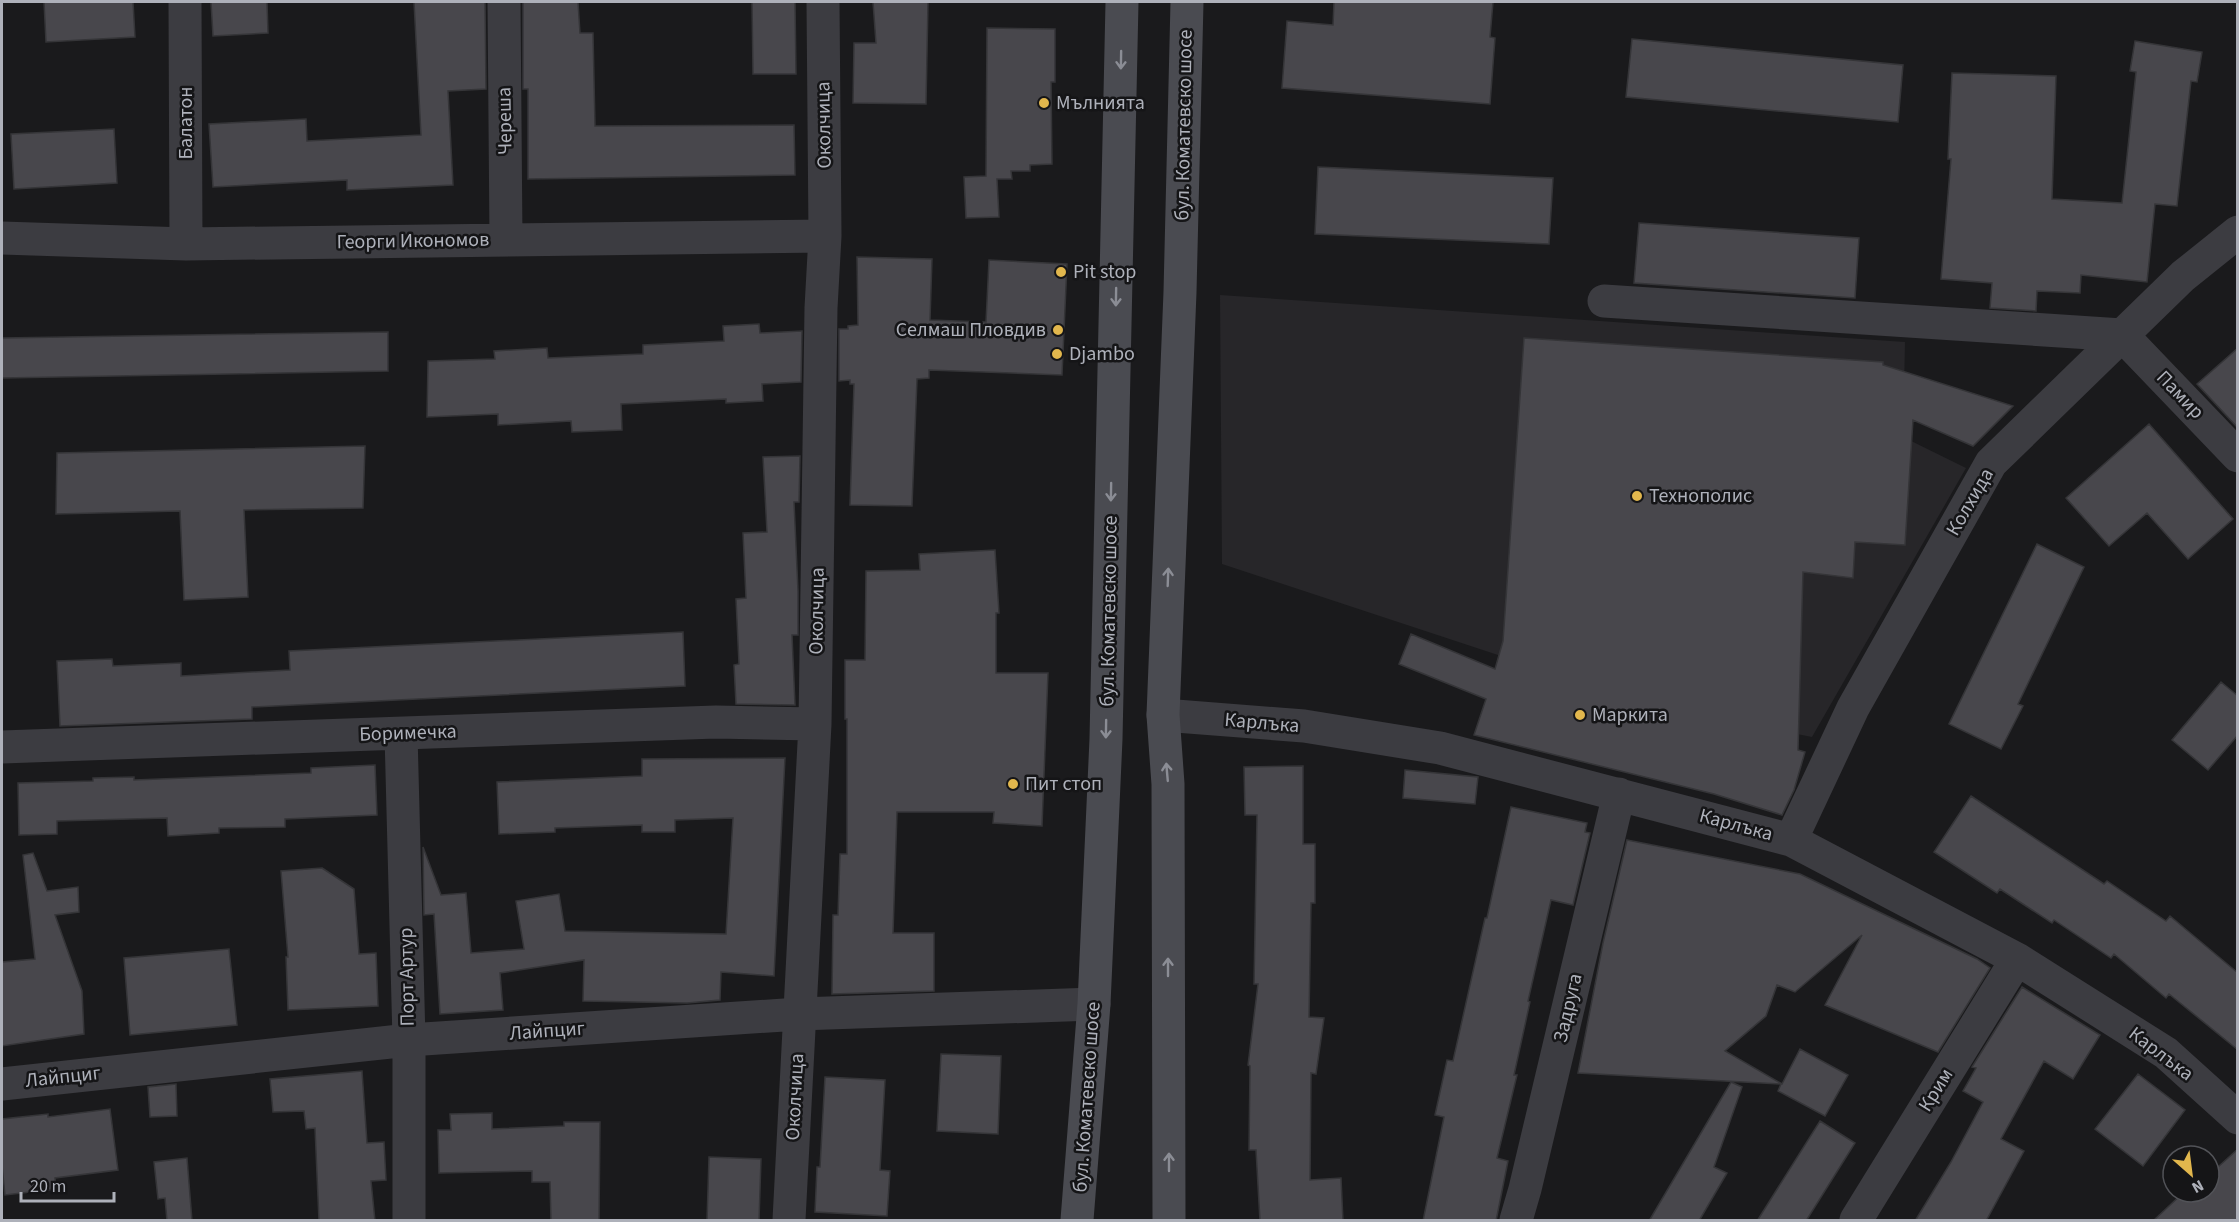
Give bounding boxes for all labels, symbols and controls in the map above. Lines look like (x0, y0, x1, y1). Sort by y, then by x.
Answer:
street label: бул. Коматевско шосе (1168, 29, 1200, 221)
one-way arrow (1115, 49, 1127, 69)
street label: Околчица (809, 81, 839, 169)
street label: Балатон (172, 86, 200, 160)
street label: Череша (490, 87, 520, 155)
place label: Мълнията (1056, 89, 1145, 117)
marker: Мълнията (1037, 96, 1051, 110)
street label: Георги Икономов (337, 226, 489, 256)
place label: Pit stop (1073, 258, 1136, 286)
marker: Pit stop (1054, 265, 1068, 279)
one-way arrow (1110, 286, 1121, 306)
place label: Селмаш Пловдив (896, 316, 1046, 344)
marker: Селмаш Пловдив (1051, 323, 1065, 337)
place label: Djambo (1069, 340, 1135, 368)
marker: Djambo (1050, 347, 1064, 361)
street label: Памир (2150, 364, 2210, 426)
street label: Колхида (1939, 463, 2001, 541)
one-way arrow (1105, 481, 1117, 501)
place label: Технополис (1649, 482, 1752, 510)
marker: Технополис (1630, 489, 1644, 503)
street label: бул. Коматевско шосе (1093, 515, 1125, 707)
street label: Околчица (802, 567, 832, 655)
one-way arrow (1163, 568, 1174, 588)
place label: Маркита (1592, 701, 1668, 729)
street label: Карлъка (1223, 706, 1301, 740)
marker: Маркита (1573, 708, 1587, 722)
street label: Боримечка (359, 717, 457, 749)
one-way arrow (1100, 718, 1112, 738)
one-way arrow (1161, 763, 1172, 783)
place label: Пит стоп (1025, 770, 1102, 798)
marker: Пит стоп (1006, 777, 1020, 791)
street label: Карлъка (1696, 802, 1776, 848)
street label: Порт Артур (392, 927, 422, 1027)
one-way arrow (1162, 958, 1174, 978)
street label: Задруга (1546, 971, 1590, 1045)
street label: бул. Коматевско шосе (1066, 1001, 1108, 1193)
street label: Лайпциг (508, 1014, 586, 1048)
street label: Карлъка (2123, 1020, 2199, 1088)
street label: Околчица (779, 1053, 811, 1141)
street label: Лайпциг (24, 1059, 102, 1095)
street label: Крим (1912, 1063, 1960, 1117)
north arrow (2161, 1144, 2221, 1204)
one-way arrow (1163, 1153, 1175, 1173)
scale bar (21, 1165, 114, 1203)
text: 20 m (30, 1174, 66, 1199)
text: N (2188, 1174, 2207, 1199)

